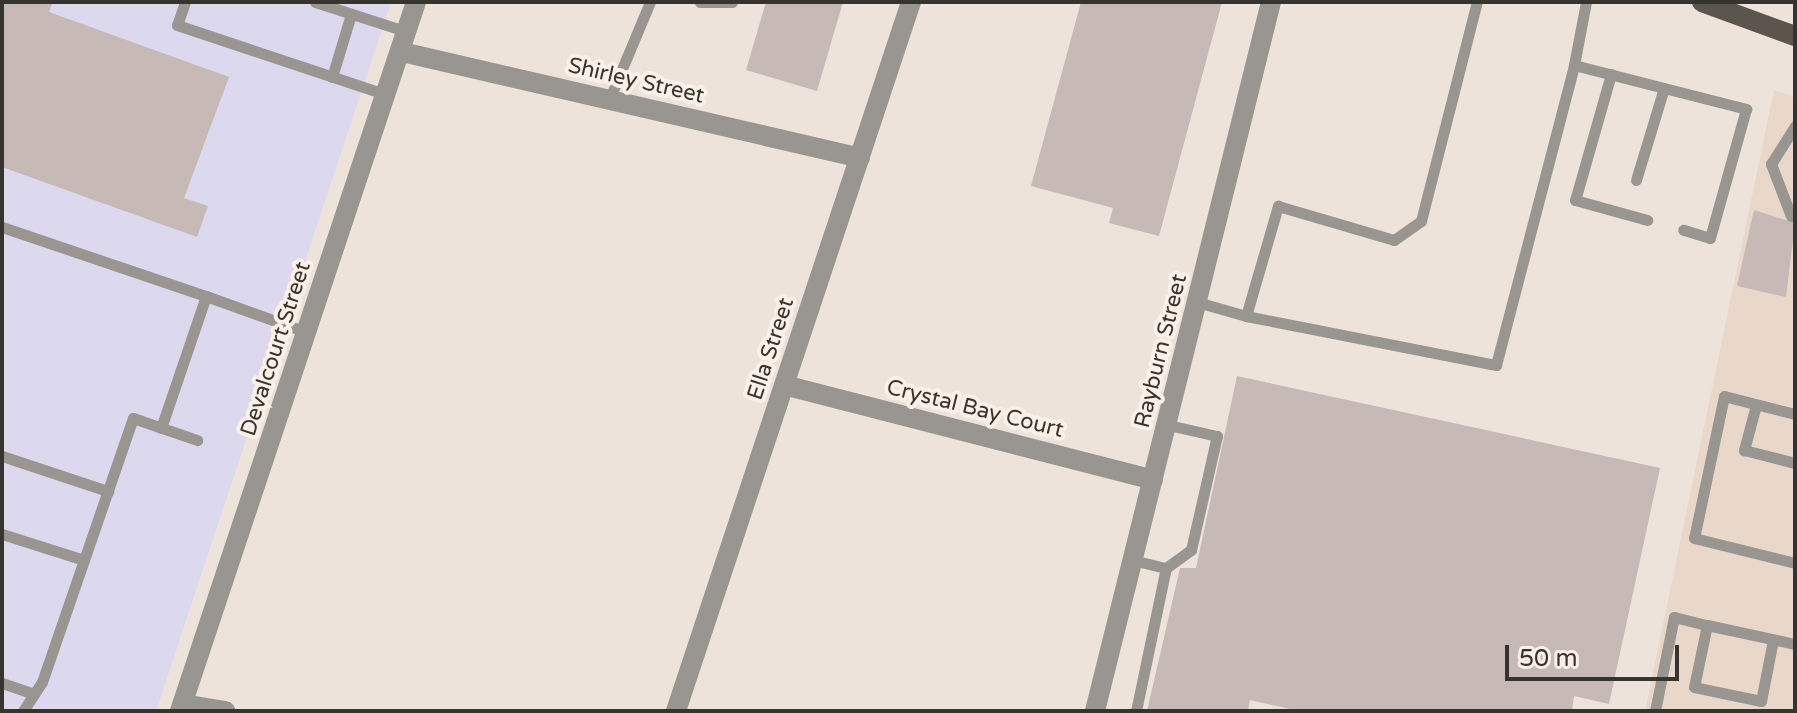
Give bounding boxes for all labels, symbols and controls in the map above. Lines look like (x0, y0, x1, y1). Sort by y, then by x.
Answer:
street label: Shirley Street (565, 53, 707, 109)
street label: Devalcourt Street (235, 259, 317, 439)
street label: Rayburn Street (1129, 271, 1193, 431)
street label: Ella Street (742, 295, 800, 403)
street label: Crystal Bay Court (884, 374, 1066, 444)
scale bar (1509, 629, 1683, 679)
text: 50 m (1519, 644, 1577, 673)

